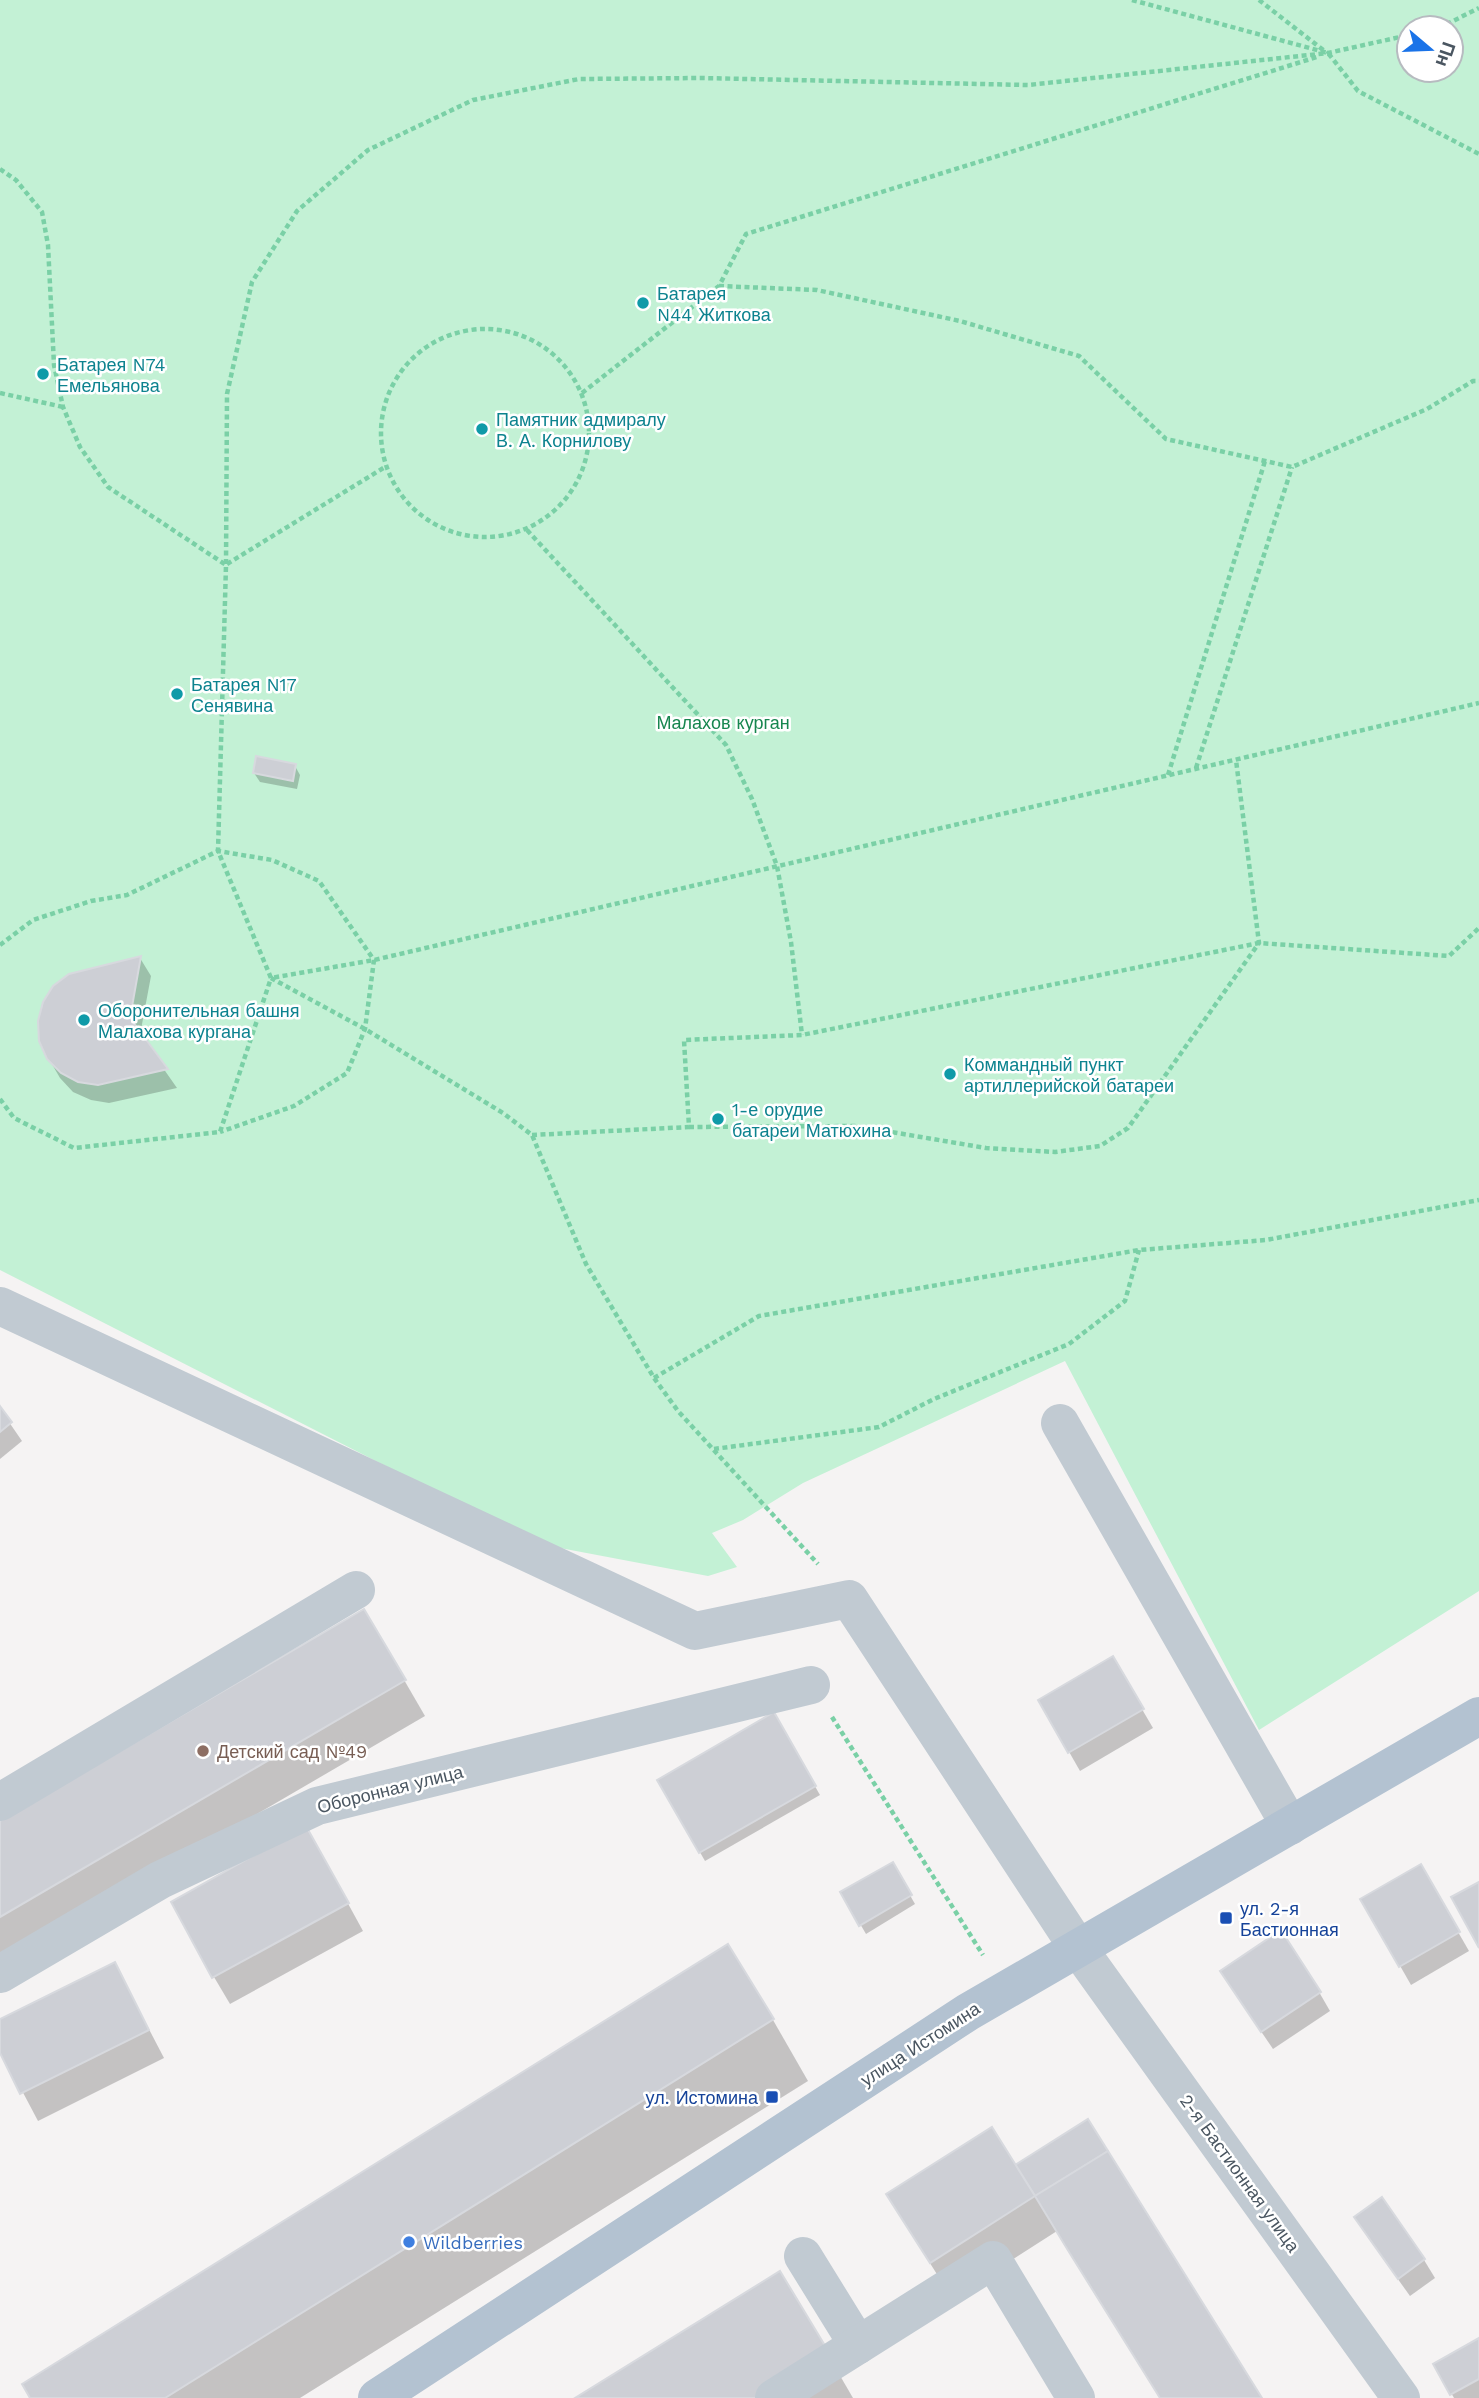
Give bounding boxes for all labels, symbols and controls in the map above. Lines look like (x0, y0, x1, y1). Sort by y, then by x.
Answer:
north arrow (1395, 14, 1465, 84)
text: Пн (1431, 39, 1461, 70)
place label: Батарея N44 Житкова (657, 283, 772, 325)
marker: Батарея N44 Житкова (635, 295, 651, 311)
place label: Батарея N74 Емельянова (57, 354, 166, 396)
marker: Батарея N74 Емельянова (35, 366, 51, 382)
place label: Памятник адмиралу В. А. Корнилову (496, 409, 666, 451)
marker: Памятник адмиралу В. А. Корнилову (474, 421, 490, 437)
place label: Батарея N17 Сенявина (191, 674, 297, 716)
marker: Батарея N17 Сенявина (169, 686, 185, 702)
park label: Малахов курган (656, 712, 790, 733)
place label: Оборонительная башня Малахова кургана (98, 1000, 300, 1042)
marker: Оборонительная башня Малахова кургана (76, 1012, 92, 1028)
place label: Коммандный пункт артиллерийской батареи (964, 1054, 1174, 1096)
marker: Коммандный пункт артиллерийской батареи (942, 1066, 958, 1082)
place label: 1-е орудие батареи Матюхина (732, 1099, 892, 1141)
marker: 1-е орудие батареи Матюхина (710, 1111, 726, 1127)
place label: Детский сад №49 (217, 1741, 367, 1762)
marker: Детский сад №49 (195, 1743, 211, 1759)
street label: Оборонная улица (315, 1760, 466, 1817)
place label: ул. 2-я Бастионная (1240, 1898, 1339, 1940)
marker: ул. 2-я Бастионная (1218, 1910, 1234, 1926)
street label: улица Истомина (856, 1997, 984, 2090)
place label: ул. Истомина (646, 2087, 759, 2108)
marker: ул. Истомина (764, 2089, 780, 2105)
street label: 2-я Бастионная улица (1176, 2090, 1305, 2257)
place label: Wildberries (423, 2232, 523, 2253)
marker: Wildberries (401, 2234, 417, 2250)

